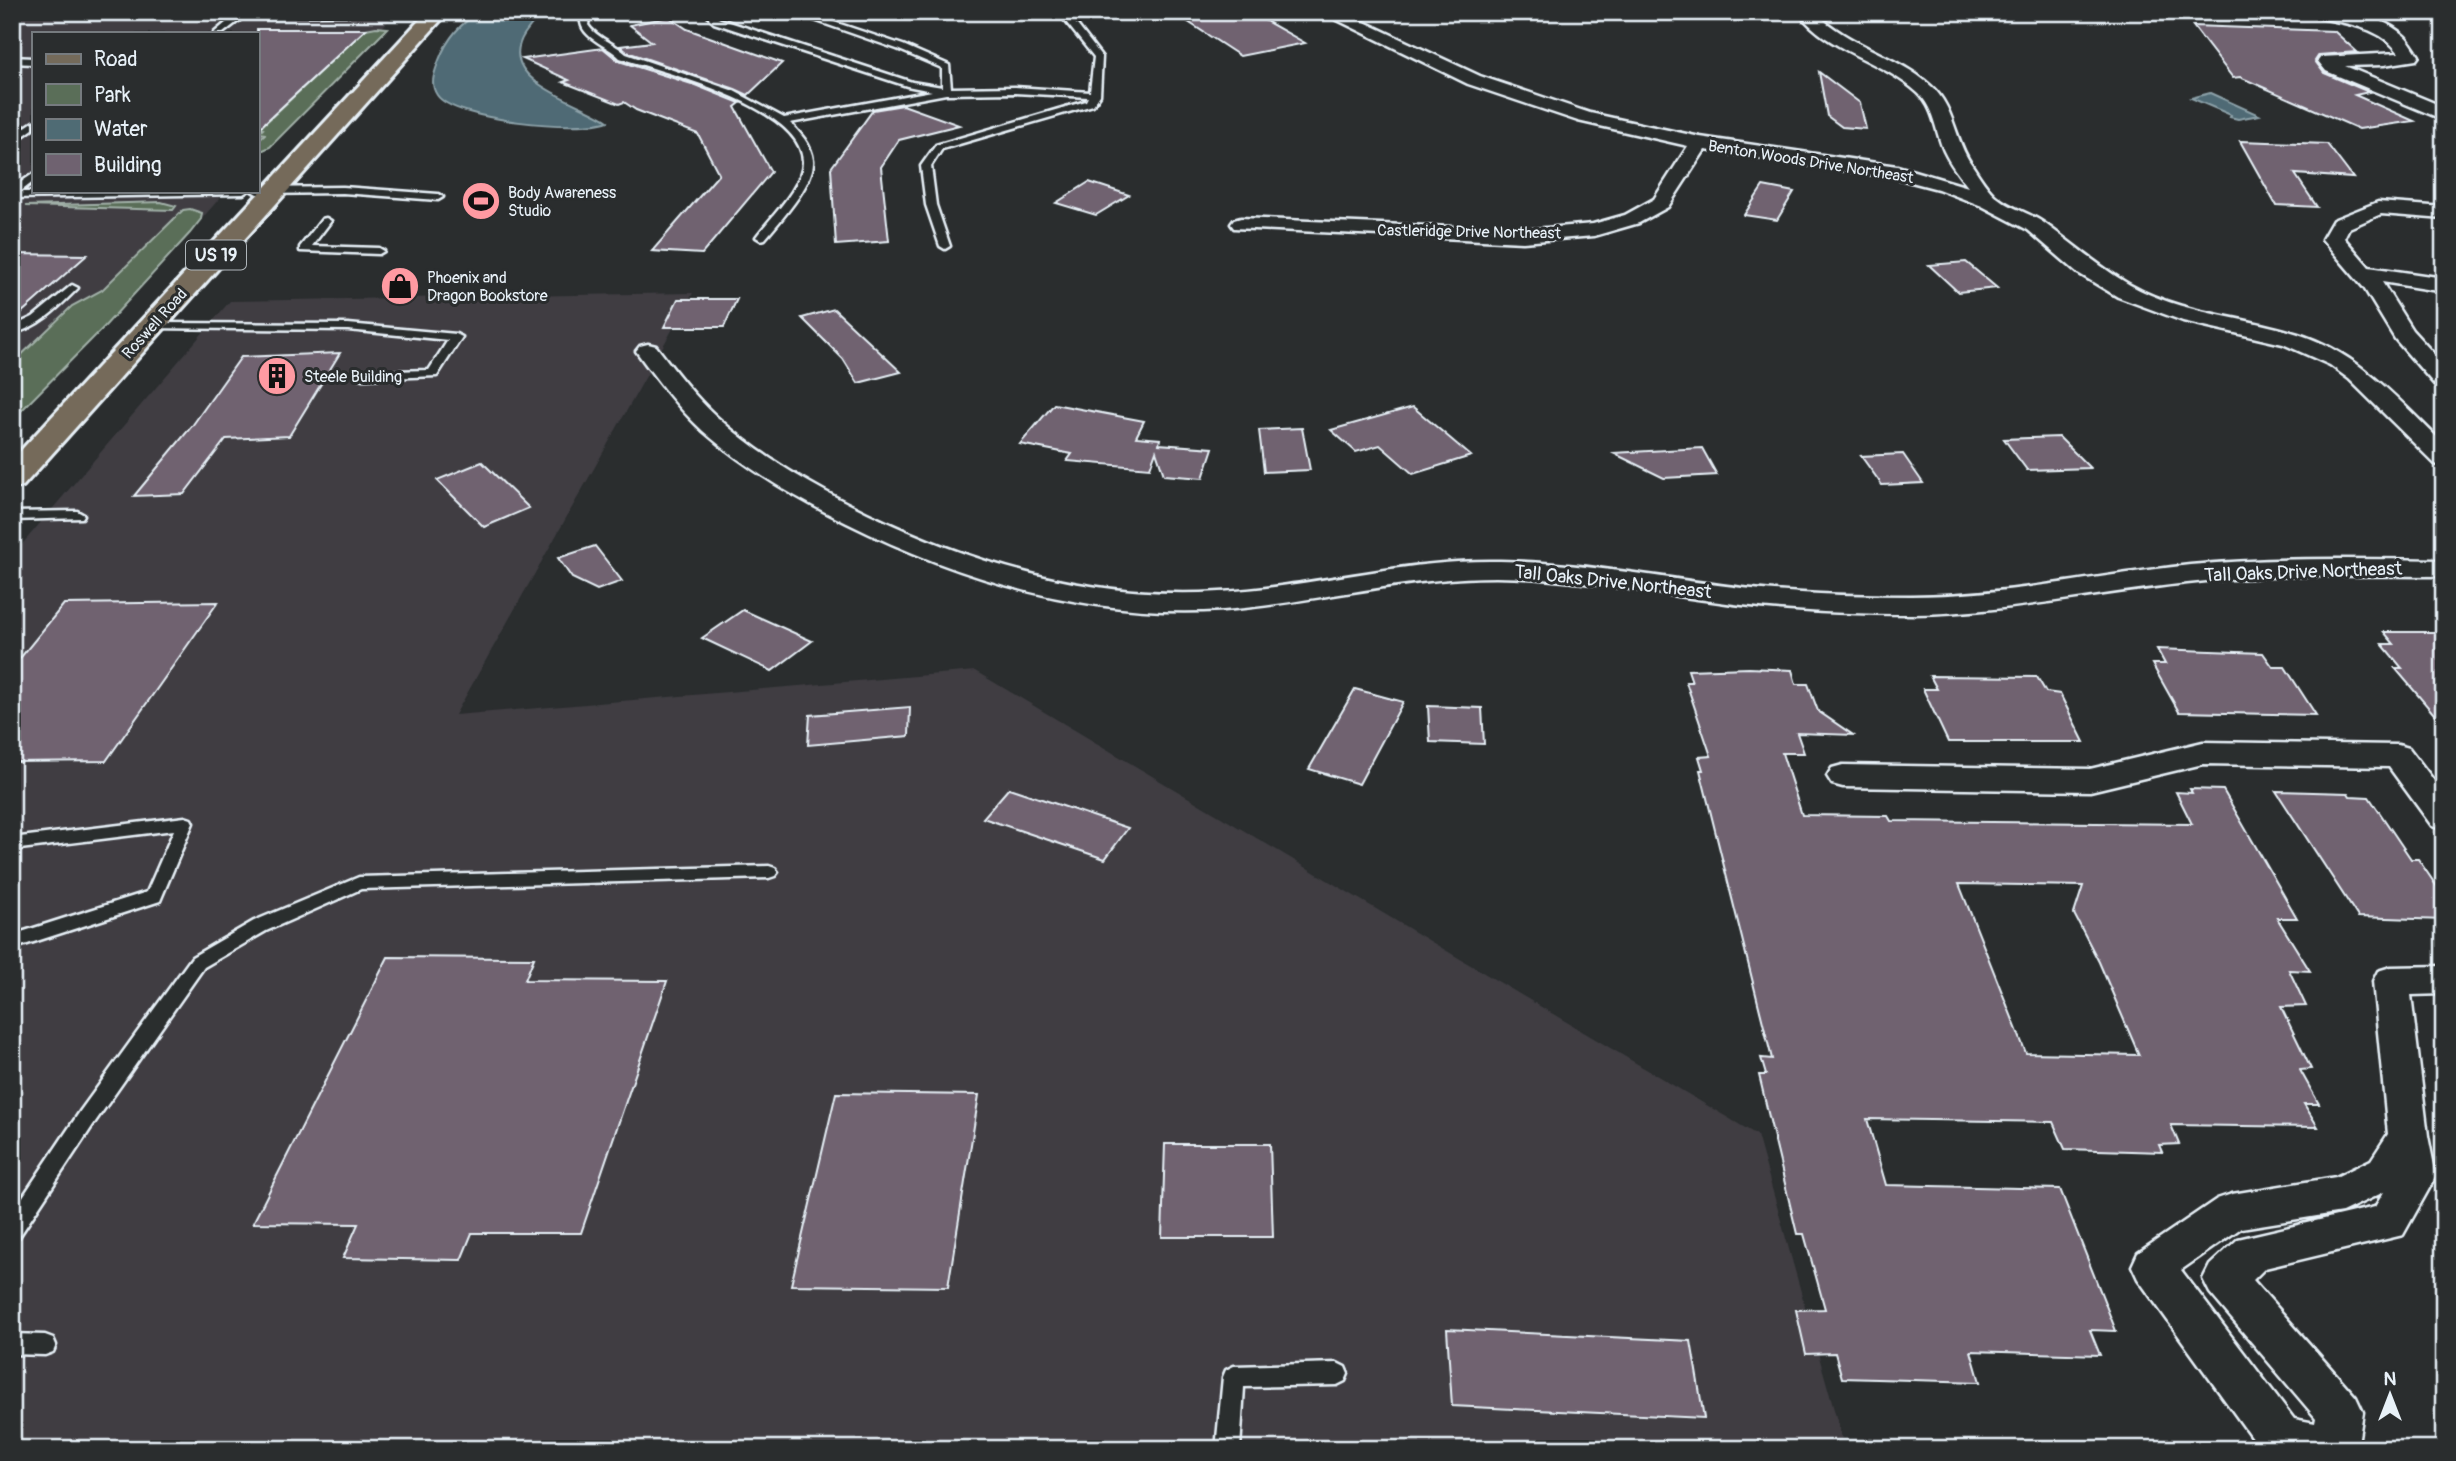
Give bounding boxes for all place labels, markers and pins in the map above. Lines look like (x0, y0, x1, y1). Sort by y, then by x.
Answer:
sports icon: Body Awareness Studio (460, 180, 502, 222)
place label: Body Awareness Studio (508, 183, 616, 221)
shop icon: Phoenix and Dragon Bookstore (379, 265, 421, 307)
place label: Phoenix and Dragon Bookstore (427, 268, 548, 306)
building icon: Steele Building (256, 355, 298, 397)
place label: Steele Building (304, 367, 402, 387)

